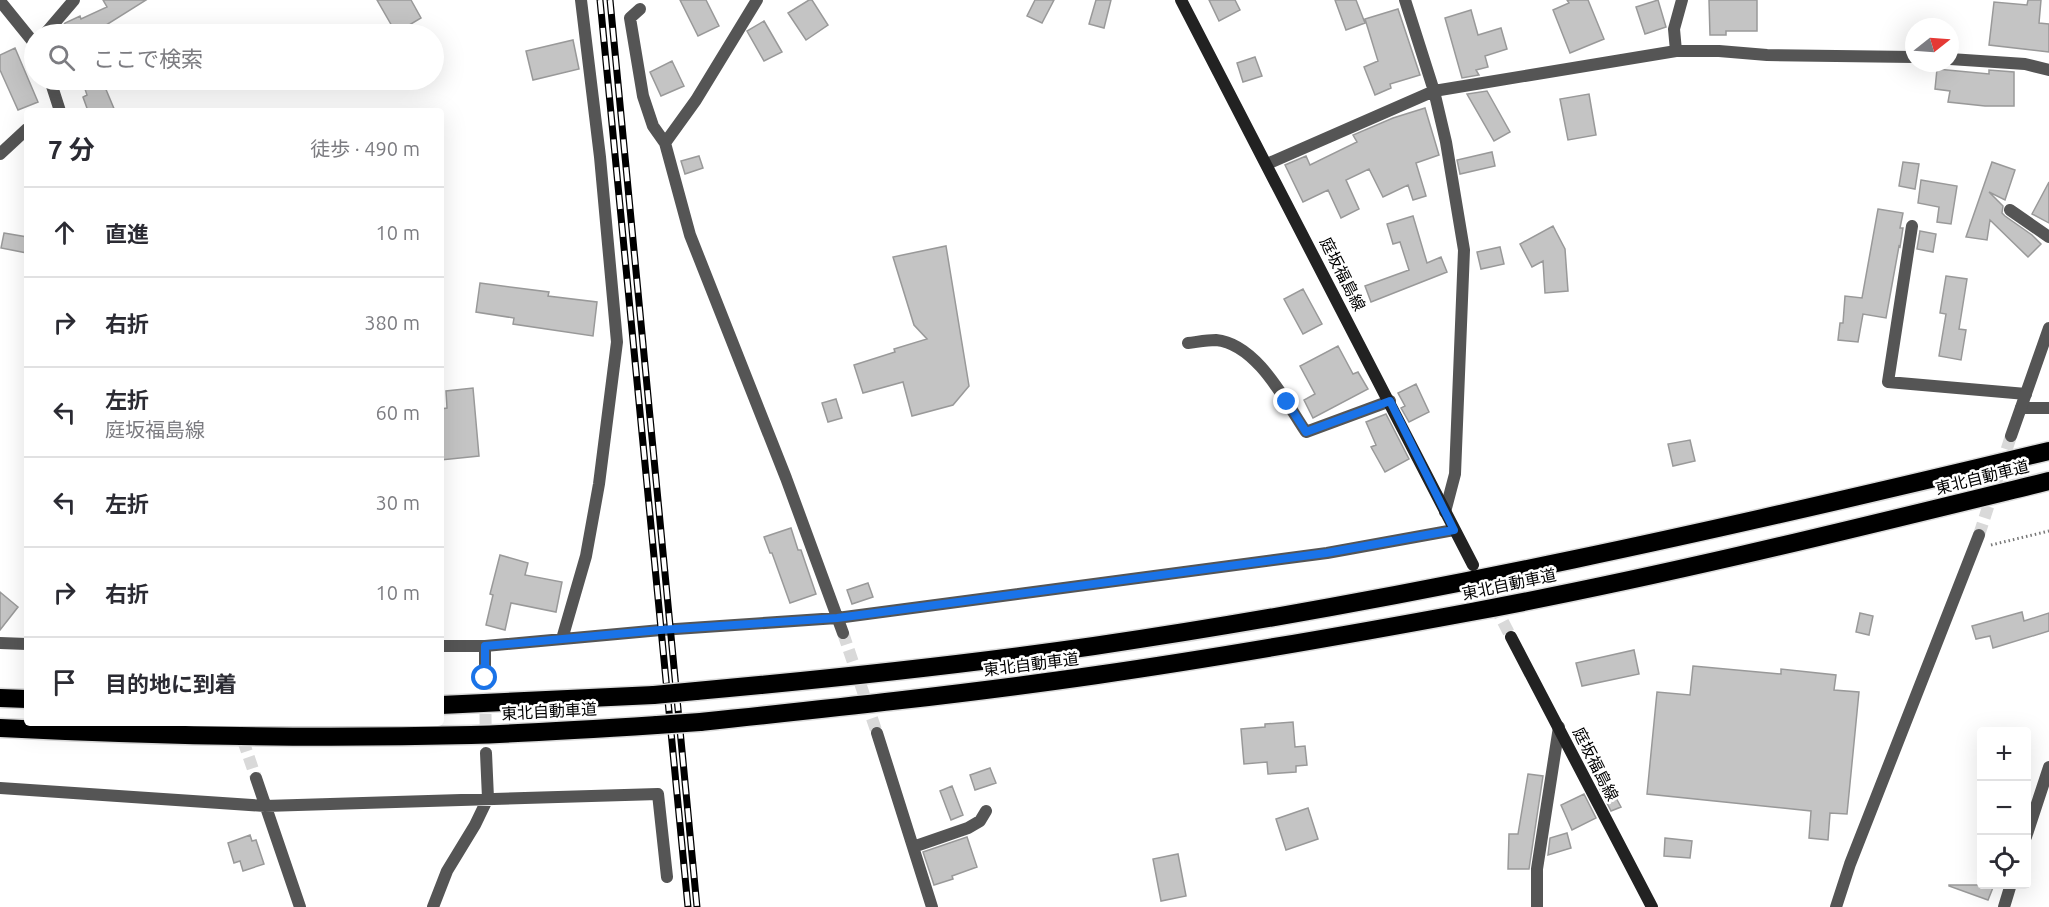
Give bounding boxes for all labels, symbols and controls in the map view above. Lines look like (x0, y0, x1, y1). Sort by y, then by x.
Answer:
north arrow (1905, 18, 1959, 72)
search box (24, 24, 444, 90)
icon: search (45, 41, 78, 74)
text: ここで検索 (93, 46, 203, 71)
text: 7 分 (48, 135, 95, 164)
text: 徒歩 · 490 m (310, 137, 420, 160)
icon: ahead (48, 216, 81, 249)
text: 直進 (105, 221, 149, 246)
text: 10 m (376, 221, 420, 244)
street label: 庭坂福島線 (1317, 234, 1369, 314)
icon: right (48, 306, 81, 339)
text: 右折 (105, 311, 149, 336)
text: 380 m (364, 311, 420, 334)
text: 左折 (105, 387, 149, 412)
route end (1273, 388, 1299, 414)
icon: left (48, 396, 81, 429)
text: 60 m (376, 401, 420, 424)
text: 庭坂福島線 (105, 418, 205, 441)
street label: 東北自動車道 (1933, 457, 2031, 497)
icon: left (48, 486, 81, 519)
text: 左折 (105, 491, 149, 516)
text: 30 m (376, 491, 420, 514)
street label: 東北自動車道 (1460, 565, 1558, 603)
icon: right (48, 576, 81, 609)
text: 右折 (105, 581, 149, 606)
text: 10 m (376, 581, 420, 604)
street label: 東北自動車道 (982, 649, 1080, 679)
route start (471, 664, 497, 690)
icon: arrive (48, 666, 81, 699)
text: 目的地に到着 (105, 671, 237, 696)
street label: 東北自動車道 (501, 699, 597, 723)
street label: 庭坂福島線 (1570, 724, 1622, 804)
map controls (1977, 727, 2031, 889)
button: + (1977, 727, 2031, 781)
button: − (1977, 781, 2031, 835)
button: locate (1977, 835, 2031, 889)

